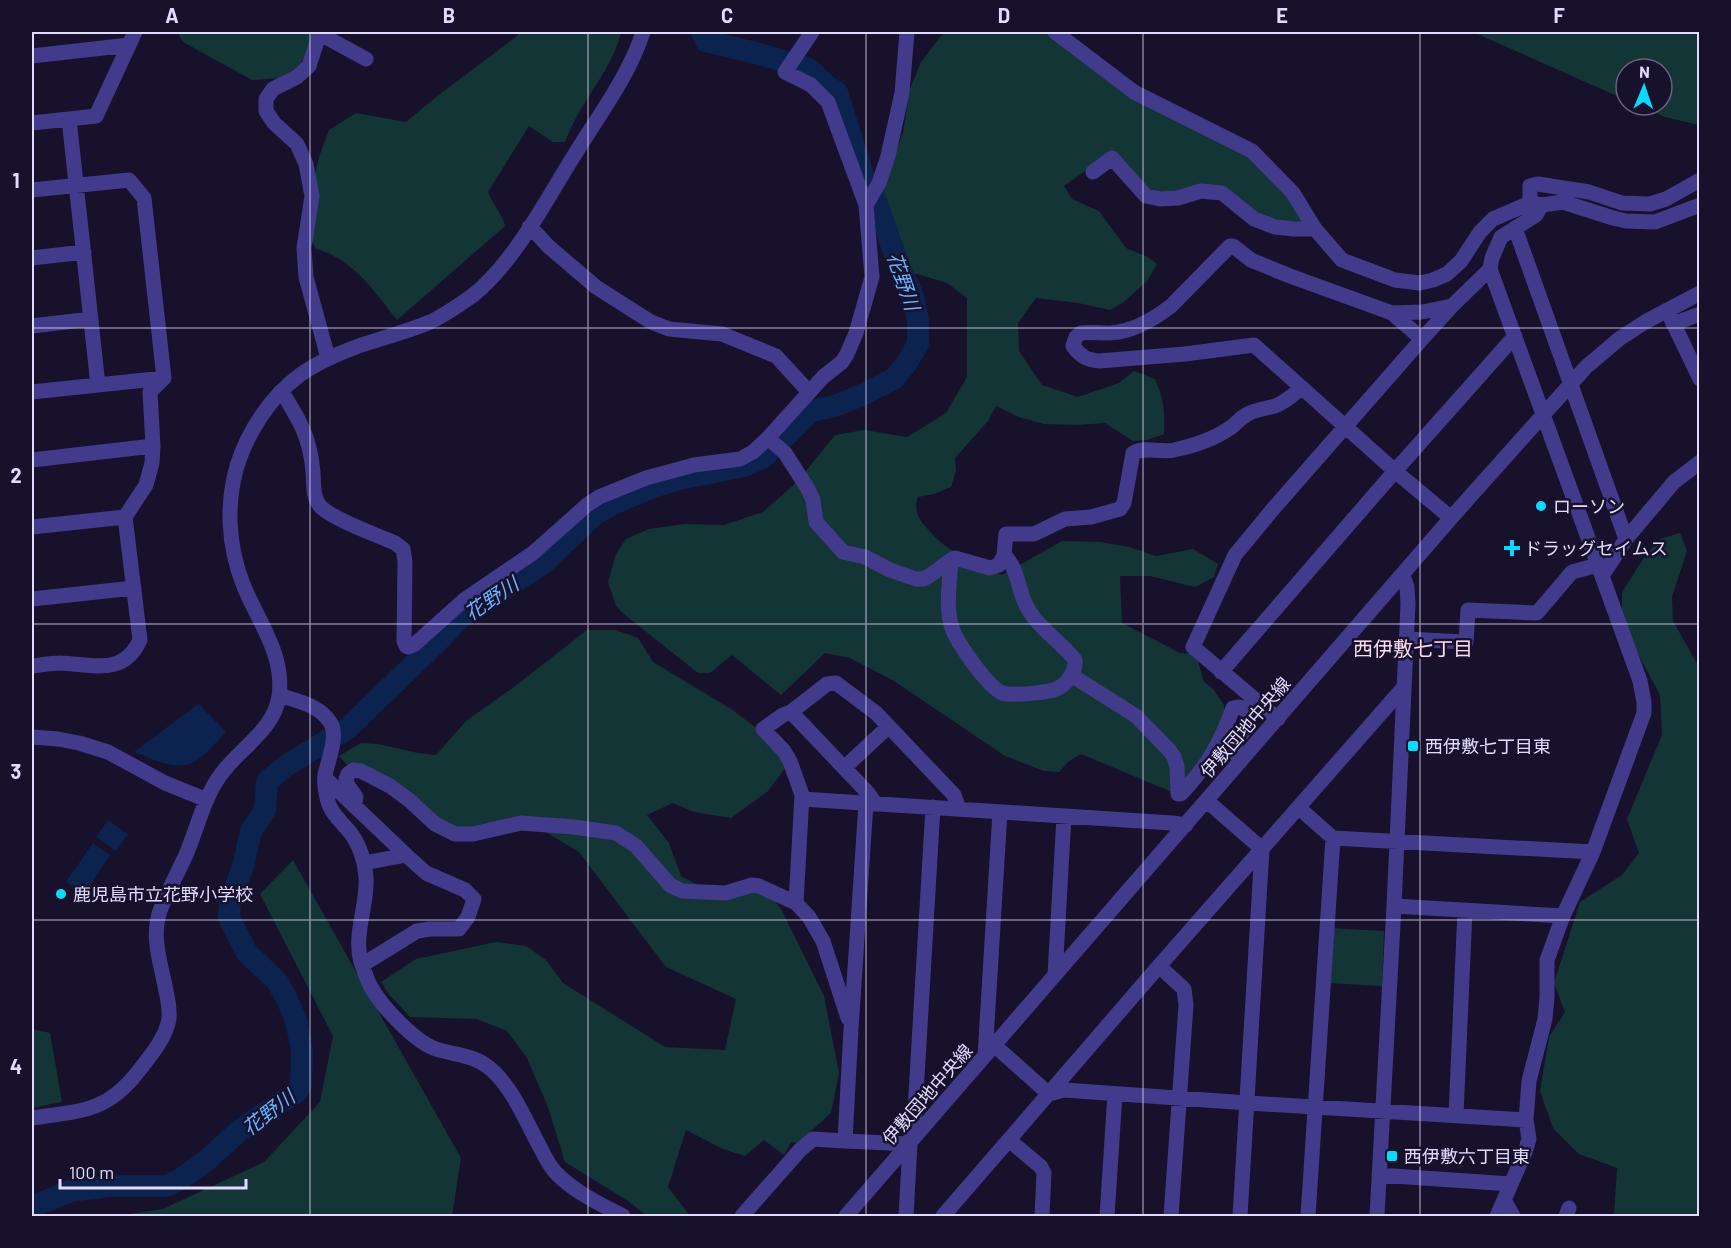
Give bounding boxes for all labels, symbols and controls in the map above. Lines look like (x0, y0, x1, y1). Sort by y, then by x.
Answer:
text: A (165, 3, 179, 27)
text: B (443, 3, 455, 27)
text: C (721, 3, 733, 27)
text: D (998, 3, 1010, 27)
text: E (1276, 3, 1288, 27)
text: F (1553, 3, 1565, 27)
north arrow (1614, 57, 1674, 117)
text: N (1639, 62, 1650, 81)
text: 1 (12, 168, 20, 192)
water label: 花野川 (883, 249, 926, 315)
text: 2 (10, 463, 22, 487)
place label: ローソン (1553, 495, 1625, 517)
marker: ローソン (1534, 499, 1548, 513)
place label: ドラッグセイムス (1524, 537, 1668, 559)
marker: ドラッグセイムス (1505, 541, 1519, 555)
water label: 花野川 (459, 570, 524, 625)
district label: 西伊敷七丁目 (1353, 636, 1473, 660)
street label: 伊敷団地中央線 (1195, 672, 1295, 782)
place label: 西伊敷七丁目東 (1425, 735, 1551, 757)
marker: 西伊敷七丁目東 (1406, 739, 1420, 753)
text: 3 (11, 759, 21, 783)
place label: 鹿児島市立花野小学校 (73, 883, 253, 905)
marker: 鹿児島市立花野小学校 (54, 887, 68, 901)
street label: 伊敷団地中央線 (877, 1039, 977, 1149)
text: 4 (10, 1054, 22, 1078)
water label: 花野川 (237, 1083, 301, 1140)
place label: 西伊敷六丁目東 (1404, 1145, 1530, 1167)
marker: 西伊敷六丁目東 (1385, 1149, 1399, 1163)
scale bar (60, 1152, 246, 1190)
text: 100 m (69, 1161, 114, 1183)

